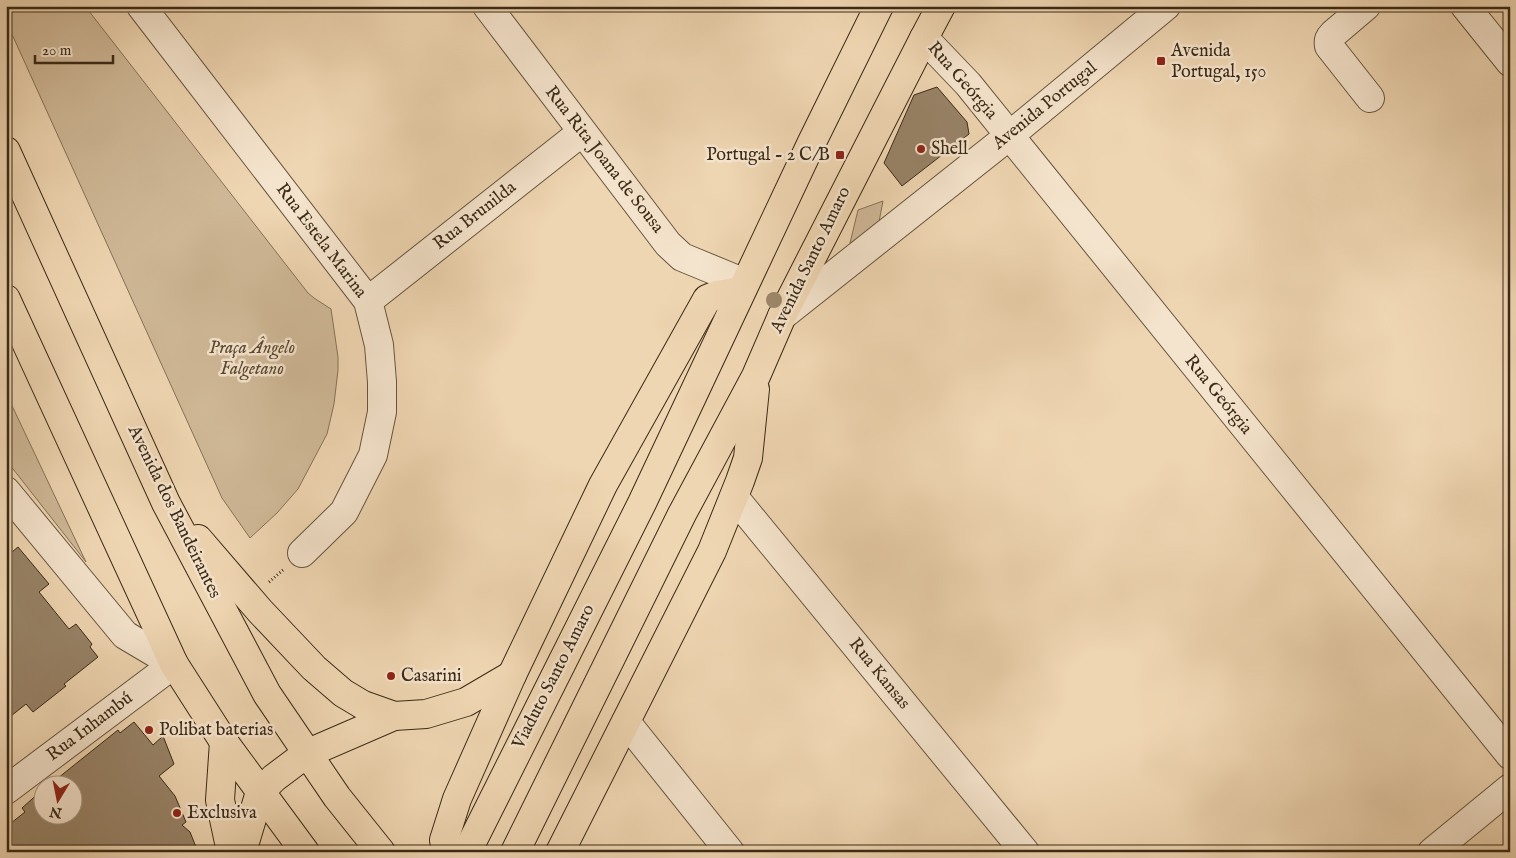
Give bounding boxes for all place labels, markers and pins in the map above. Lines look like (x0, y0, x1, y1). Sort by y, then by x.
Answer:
place label: Avenida Portugal, 150 (1170, 40, 1266, 84)
marker: Avenida Portugal, 150 (1155, 55, 1167, 67)
place label: Shell (931, 138, 968, 161)
marker: Shell (915, 143, 927, 155)
place label: Portugal - 2 C/B (706, 144, 830, 167)
marker: Portugal - 2 C/B (834, 149, 846, 161)
place label: Casarini (401, 665, 462, 688)
marker: Casarini (385, 670, 397, 682)
place label: Polibat baterias (159, 719, 273, 742)
marker: Polibat baterias (143, 724, 155, 736)
place label: Exclusiva (187, 802, 257, 825)
marker: Exclusiva (171, 807, 183, 819)

